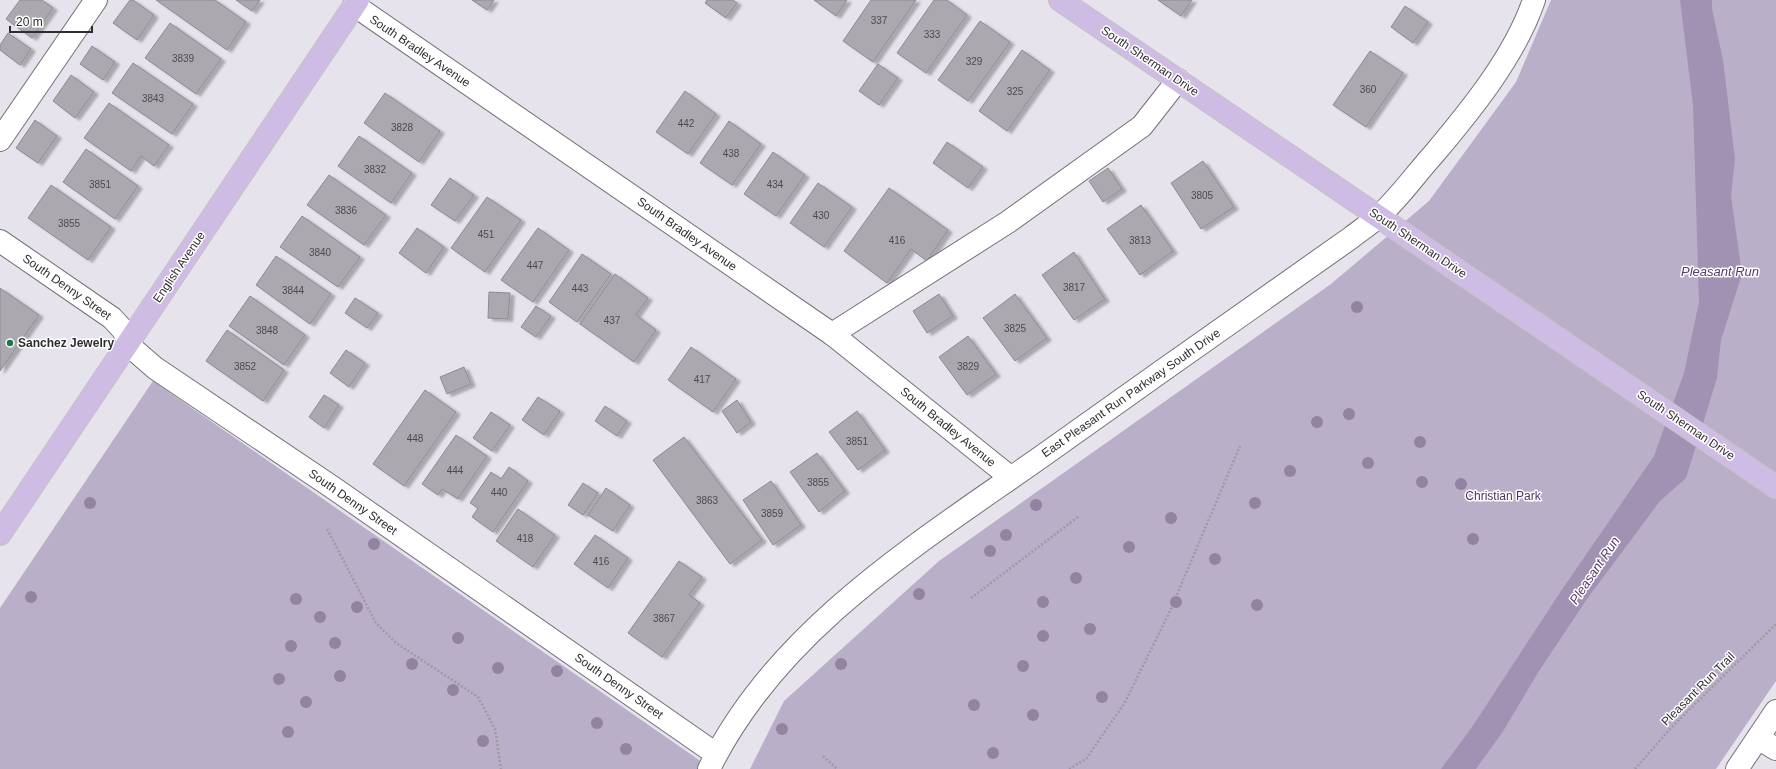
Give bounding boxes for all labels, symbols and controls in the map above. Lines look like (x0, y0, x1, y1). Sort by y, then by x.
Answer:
scale bar (10, 8, 92, 34)
street label: South Bradley Avenue (367, 12, 473, 90)
text: 20 m (16, 15, 43, 29)
house number: 337 (871, 15, 888, 26)
street label: South Sherman Drive (1099, 23, 1202, 99)
house number: 333 (924, 29, 941, 40)
house number: 3839 (172, 53, 195, 64)
house number: 329 (966, 56, 983, 67)
house number: 360 (1360, 84, 1377, 95)
house number: 325 (1007, 86, 1024, 97)
house number: 3843 (142, 93, 165, 104)
house number: 442 (678, 118, 695, 129)
house number: 3828 (391, 122, 414, 133)
house number: 438 (723, 148, 740, 159)
house number: 3832 (364, 164, 387, 175)
house number: 3851 (89, 179, 112, 190)
house number: 434 (767, 179, 784, 190)
house number: 3805 (1191, 190, 1214, 201)
street label: South Bradley Avenue (634, 194, 740, 274)
house number: 3836 (335, 205, 358, 216)
street label: South Sherman Drive (1367, 205, 1470, 281)
house number: 430 (813, 210, 830, 221)
house number: 3855 (58, 218, 81, 229)
street label: English Avenue (150, 229, 208, 305)
house number: 451 (478, 229, 495, 240)
house number: 416 (889, 235, 906, 246)
house number: 3813 (1129, 235, 1152, 246)
house number: 3840 (309, 247, 332, 258)
street label: South Denny Street (20, 251, 114, 323)
house number: 447 (527, 260, 544, 271)
water label: Pleasant Run (1681, 264, 1759, 279)
house number: 3817 (1063, 282, 1086, 293)
house number: 443 (572, 283, 589, 294)
house number: 3844 (282, 285, 305, 296)
house number: 437 (604, 315, 621, 326)
house number: 3825 (1004, 323, 1027, 334)
house number: 3848 (256, 325, 279, 336)
street label: East Pleasant Run Parkway South Drive (1039, 325, 1223, 460)
place label: Sanchez Jewelry (18, 336, 114, 350)
marker: Sanchez Jewelry (5, 338, 15, 348)
house number: 3852 (234, 361, 257, 372)
house number: 3829 (957, 361, 980, 372)
house number: 417 (694, 374, 711, 385)
street label: South Bradley Avenue (898, 384, 999, 470)
street label: South Sherman Drive (1635, 387, 1738, 463)
house number: 448 (407, 433, 424, 444)
house number: 3851 (846, 436, 869, 447)
house number: 444 (447, 465, 464, 476)
street label: South Denny Street (306, 466, 400, 538)
house number: 3855 (807, 477, 830, 488)
house number: 440 (491, 487, 508, 498)
park label: Christian Park (1465, 489, 1542, 503)
house number: 3863 (696, 495, 719, 506)
house number: 3859 (761, 508, 784, 519)
house number: 418 (517, 533, 534, 544)
water label: Pleasant Run (1566, 534, 1622, 607)
house number: 416 (593, 556, 610, 567)
house number: 3867 (653, 613, 676, 624)
street label: Pleasant Run Trail (1658, 649, 1738, 729)
street label: South Denny Street (572, 650, 666, 722)

